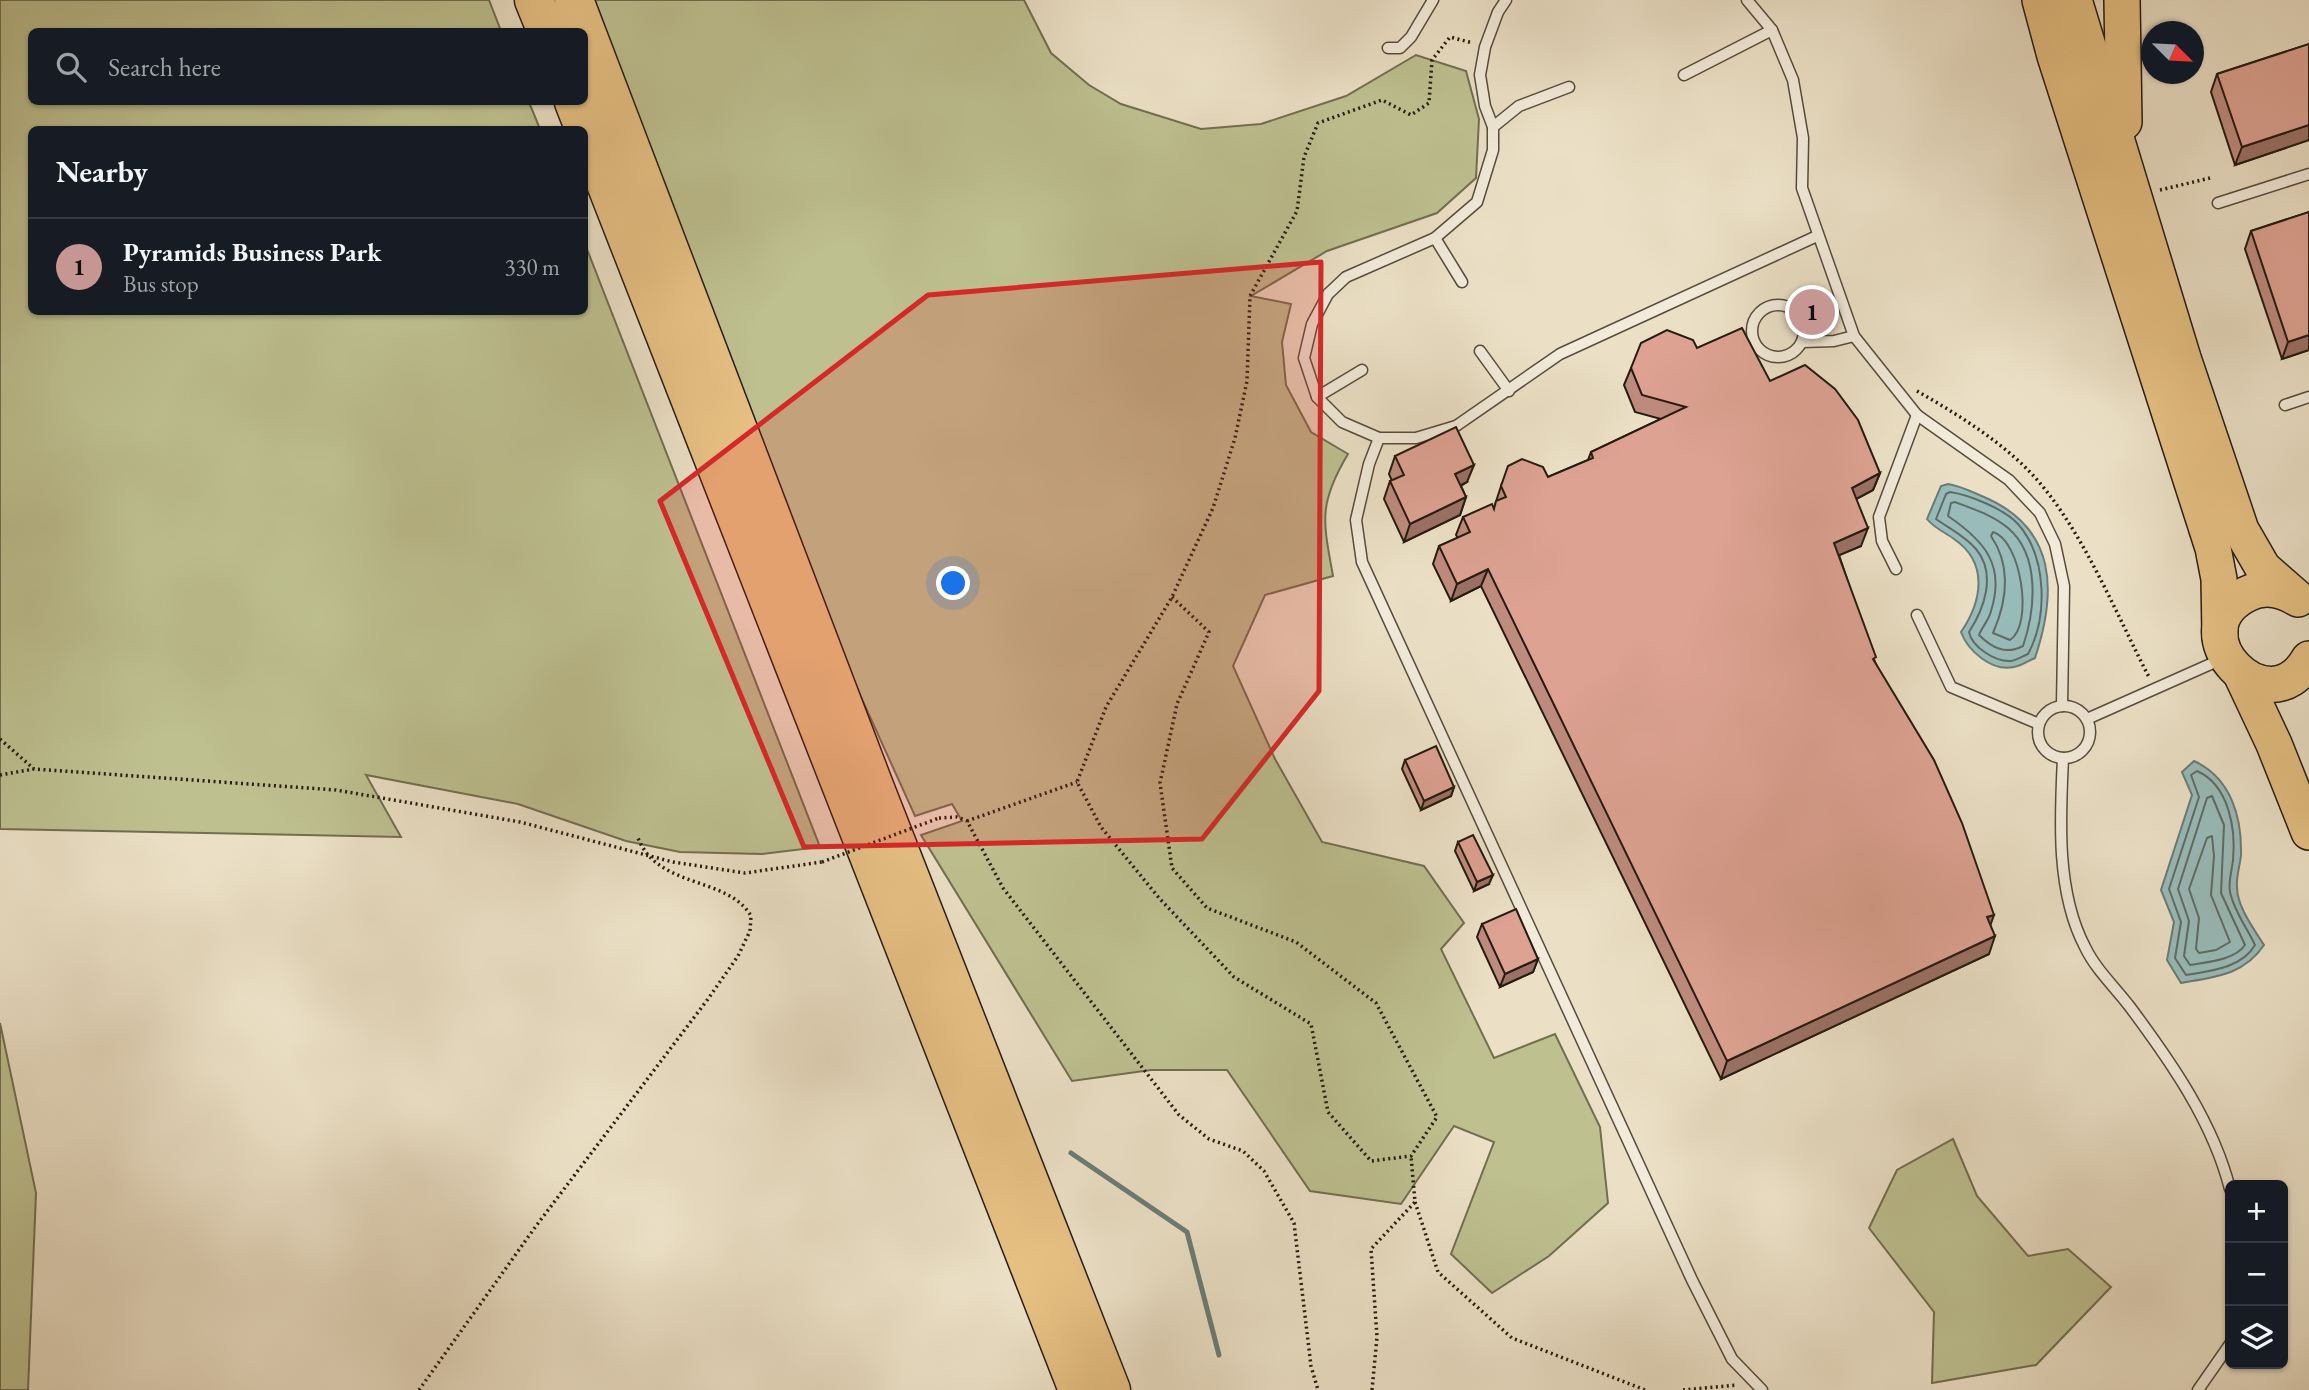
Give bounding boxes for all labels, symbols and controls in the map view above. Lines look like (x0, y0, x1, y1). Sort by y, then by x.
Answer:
north arrow (2141, 21, 2204, 84)
search box (28, 28, 588, 105)
icon: search (52, 48, 90, 86)
text: Search here (108, 50, 221, 84)
text: Nearby (56, 152, 148, 191)
text: Pyramids Business Park (123, 235, 382, 269)
text: 1 (73, 252, 85, 282)
text: 330 m (504, 252, 560, 282)
text: Bus stop (123, 269, 199, 299)
pin: 1 (1789, 286, 1835, 338)
your location (936, 566, 970, 600)
map controls (2225, 1180, 2288, 1369)
button: + (2225, 1180, 2288, 1243)
button: − (2225, 1243, 2288, 1306)
button: layers (2225, 1306, 2288, 1369)

